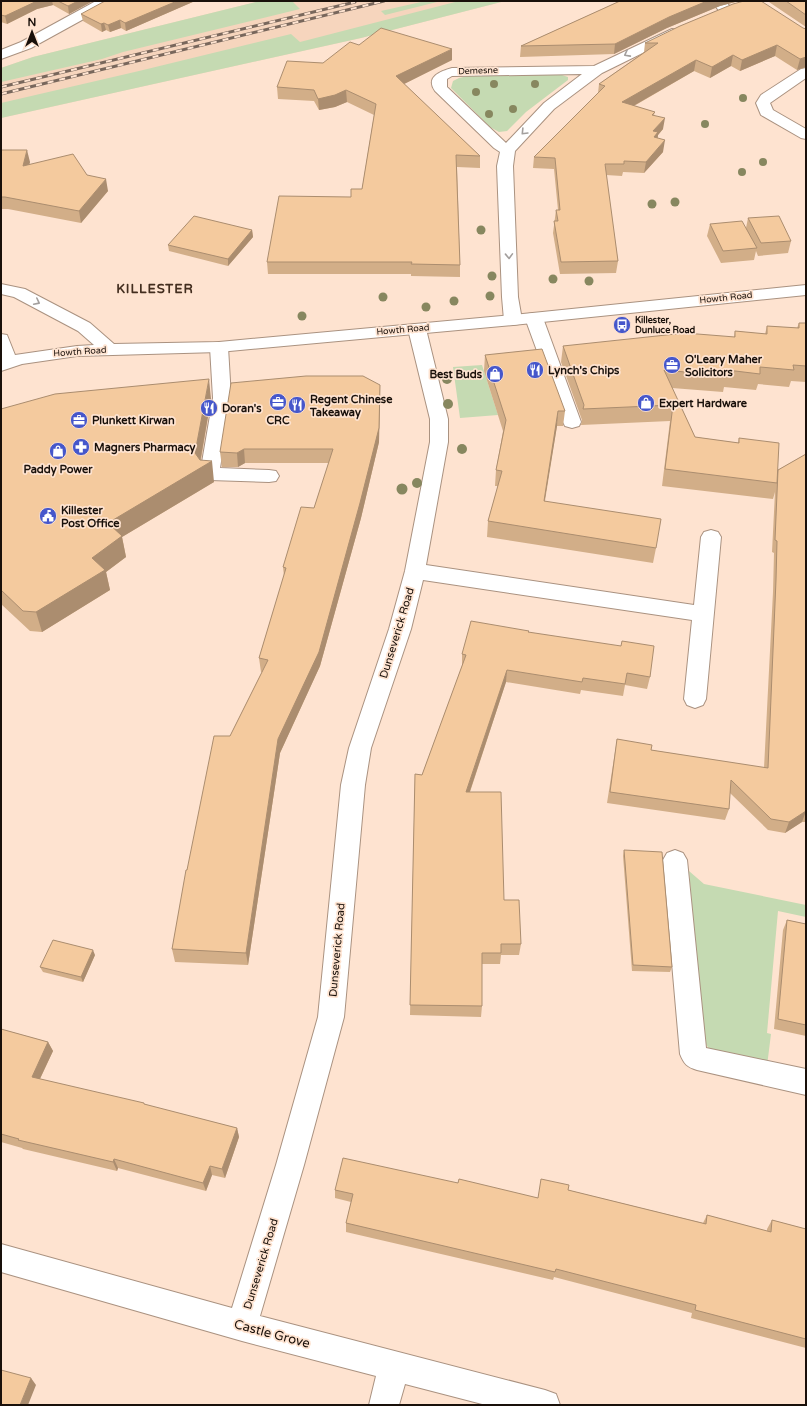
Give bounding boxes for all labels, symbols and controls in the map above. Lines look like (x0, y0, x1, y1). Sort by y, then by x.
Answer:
north arrow (12, 12, 52, 52)
text: N (28, 16, 36, 29)
one-way arrow (624, 50, 631, 57)
street label: Demesne (458, 65, 498, 77)
one-way arrow (521, 127, 529, 135)
one-way arrow (504, 253, 513, 259)
district label: KILLESTER (116, 281, 194, 297)
street label: Howth Road (699, 290, 753, 306)
one-way arrow (33, 298, 41, 305)
bus stop icon: Killester, Dunluce Road (612, 315, 632, 335)
place label: Killester, Dunluce Road (635, 315, 696, 336)
street label: Howth Road (376, 322, 430, 338)
street label: Howth Road (53, 345, 107, 359)
place label: O'Leary Maher Solicitors (685, 353, 763, 379)
office icon: O'Leary Maher Solicitors (662, 355, 682, 375)
restaurant icon: Lynch's Chips (525, 360, 545, 380)
shop icon: Best Buds (485, 364, 505, 384)
place label: Lynch's Chips (548, 364, 620, 378)
place label: Best Buds (429, 368, 483, 381)
office icon: CRC (268, 392, 288, 412)
place label: Regent Chinese Takeaway (309, 393, 393, 420)
shop icon: Expert Hardware (636, 393, 656, 413)
restaurant icon: Regent Chinese Takeaway (287, 395, 307, 415)
place label: Expert Hardware (659, 397, 748, 411)
restaurant icon: Doran's (199, 398, 219, 418)
place label: Doran's (222, 402, 262, 415)
office icon: Plunkett Kirwan (69, 410, 89, 430)
place label: Plunkett Kirwan (92, 414, 175, 427)
place label: CRC (266, 414, 290, 427)
pharmacy icon: Magners Pharmacy (71, 437, 91, 457)
shop icon: Paddy Power (48, 441, 68, 461)
place label: Magners Pharmacy (94, 441, 196, 455)
place label: Paddy Power (24, 463, 93, 477)
place label: Killester Post Office (61, 504, 120, 530)
public building icon: Killester Post Office (38, 506, 58, 526)
street label: Dunseverick Road (377, 586, 417, 680)
street label: Dunseverick Road (326, 902, 348, 998)
street label: Dunseverick Road (241, 1217, 281, 1311)
street label: Castle Grove (232, 1316, 312, 1352)

